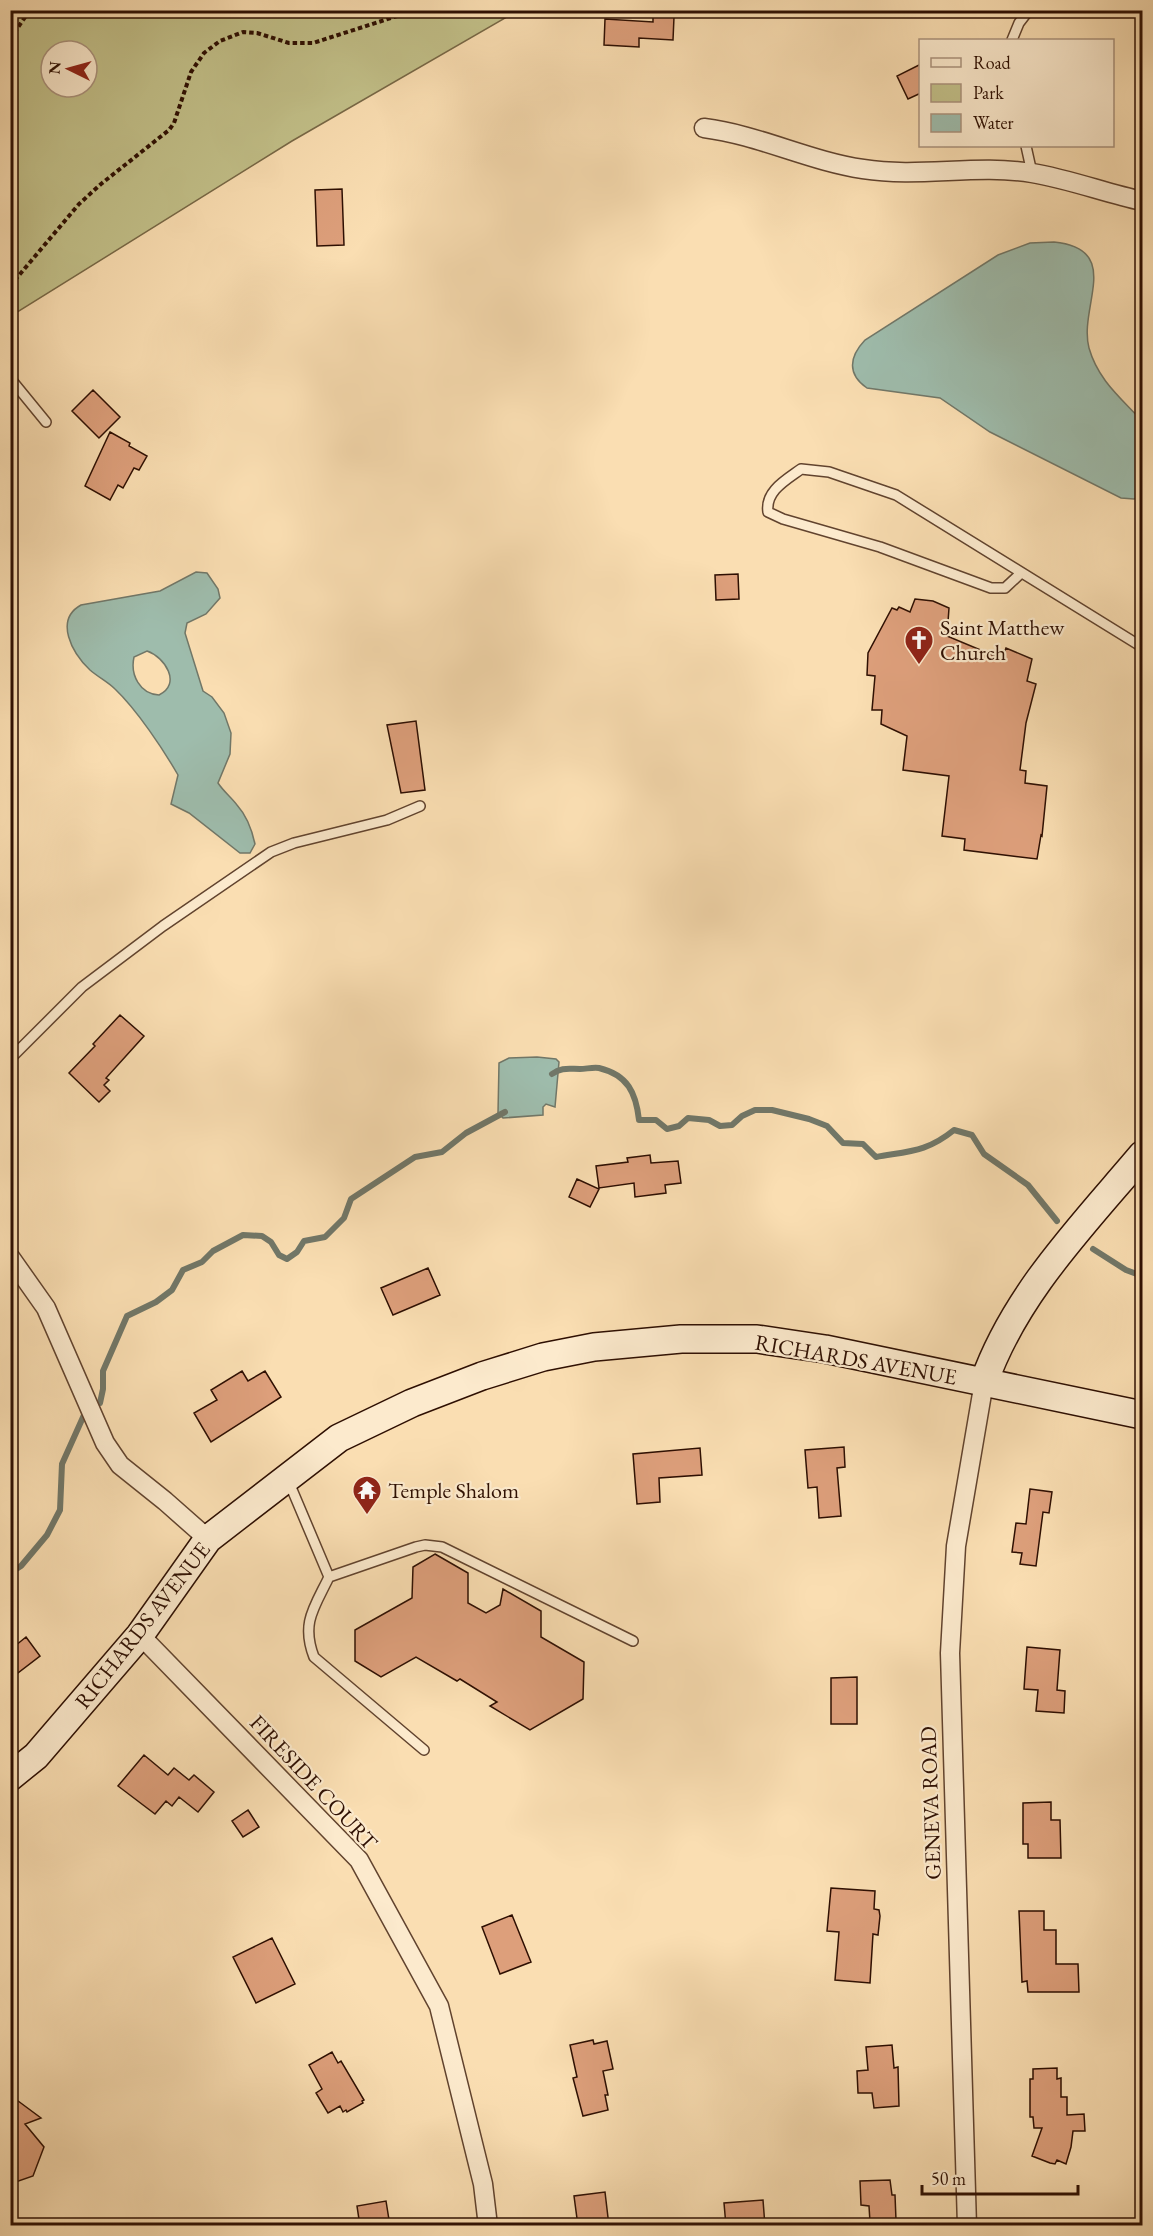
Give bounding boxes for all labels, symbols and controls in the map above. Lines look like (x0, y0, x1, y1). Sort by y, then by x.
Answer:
north arrow (39, 39, 99, 99)
legend (919, 39, 1114, 147)
text: Road (973, 51, 1012, 74)
text: N (44, 60, 66, 75)
text: Park (973, 81, 1004, 104)
text: Water (973, 111, 1014, 134)
place label: Saint Matthew Church (940, 613, 1065, 667)
church icon: Saint Matthew Church (903, 624, 935, 666)
street label: RICHARDS AVENUE (753, 1327, 959, 1391)
temple icon: Temple Shalom (351, 1474, 383, 1516)
place label: Temple Shalom (388, 1476, 519, 1505)
street label: RICHARDS AVENUE (68, 1536, 217, 1715)
street label: FIRESIDE COURT (243, 1709, 384, 1856)
street label: GENEVA ROAD (913, 1726, 948, 1880)
scale bar (922, 2158, 1078, 2196)
text: 50 m (931, 2167, 966, 2190)

